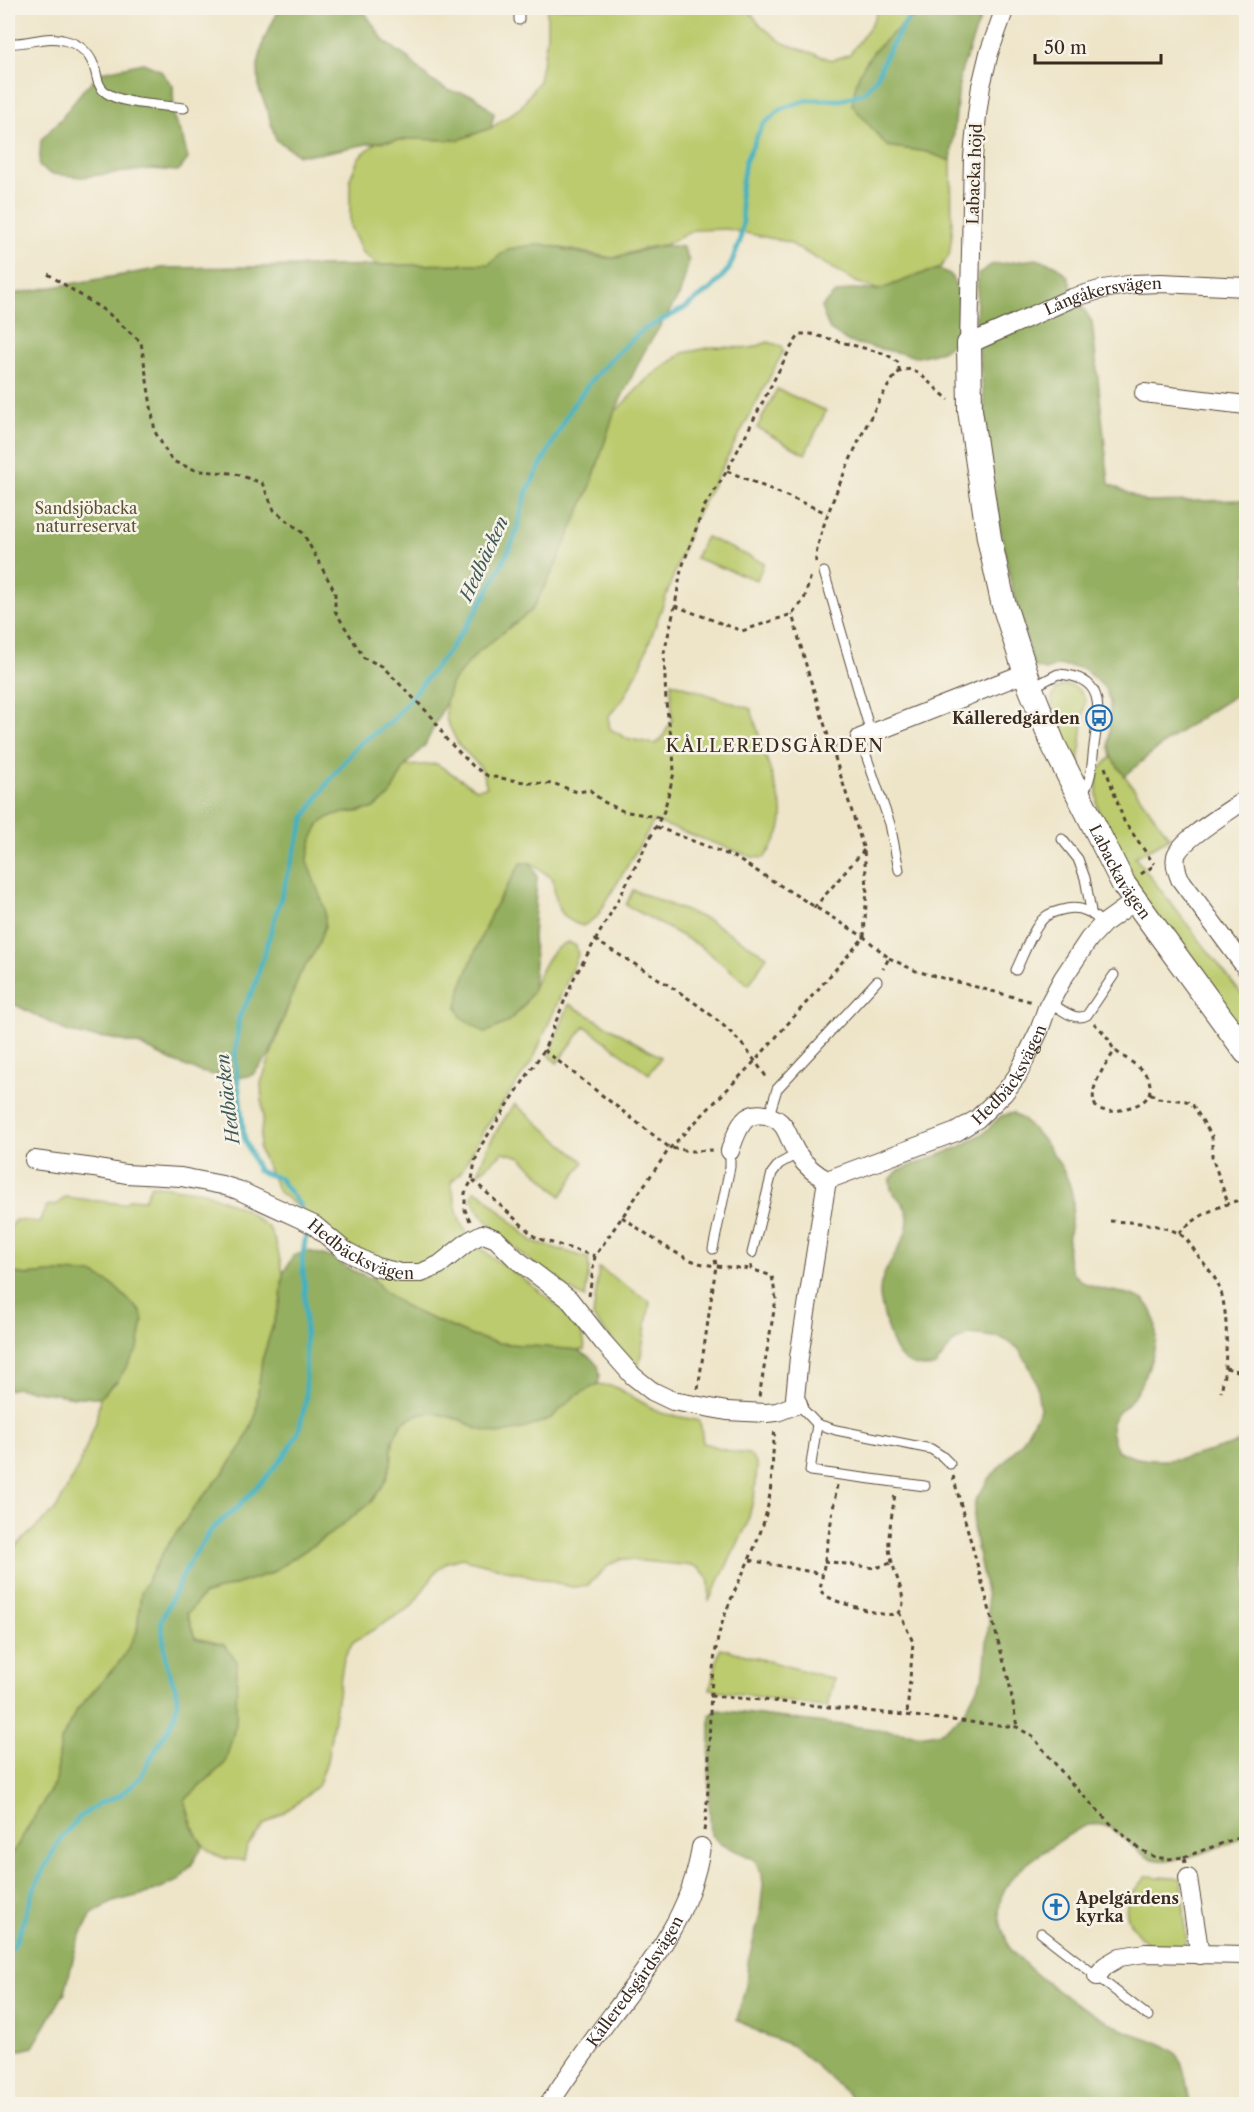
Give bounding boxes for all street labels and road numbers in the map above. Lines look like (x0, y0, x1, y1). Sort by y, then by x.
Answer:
street label: Labacka höjd (962, 123, 986, 225)
street label: Långåkersvägen (1041, 273, 1162, 319)
street label: Labackavägen (1085, 821, 1156, 923)
street label: Hedbäcksvägen (967, 1022, 1050, 1129)
street label: Hedbäcksvägen (304, 1214, 414, 1283)
street label: Kålleredsgårdsvägen (582, 1912, 687, 2051)

